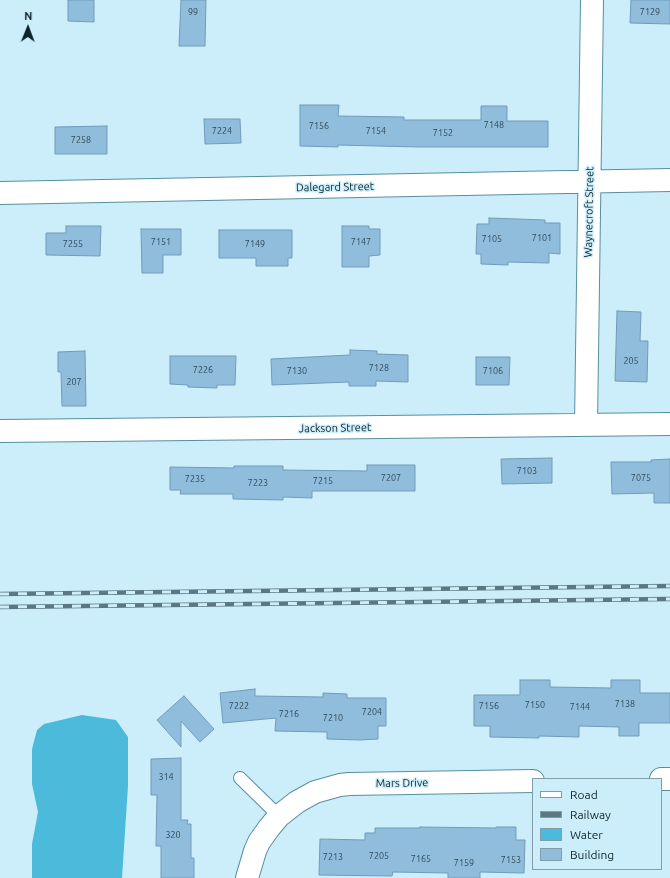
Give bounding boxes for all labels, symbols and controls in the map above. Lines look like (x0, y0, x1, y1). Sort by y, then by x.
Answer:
house number: 99 (188, 7, 198, 17)
house number: 7129 (640, 7, 660, 17)
north arrow (8, 8, 48, 48)
text: N (24, 10, 32, 22)
house number: 7148 (484, 120, 504, 130)
house number: 7156 (309, 121, 329, 131)
house number: 7224 (212, 126, 232, 136)
house number: 7154 (366, 126, 386, 136)
house number: 7152 (433, 128, 453, 138)
house number: 7258 (71, 135, 91, 145)
street label: Waynecroft Street (582, 167, 596, 257)
street label: Dalegard Street (296, 180, 374, 194)
house number: 7101 (532, 233, 552, 243)
house number: 7105 (482, 234, 502, 244)
house number: 7151 (151, 237, 171, 247)
house number: 7147 (351, 237, 371, 247)
house number: 7255 (63, 239, 83, 249)
house number: 7149 (245, 239, 265, 249)
house number: 205 (623, 356, 639, 366)
house number: 7128 (369, 363, 389, 373)
house number: 7226 (193, 365, 213, 375)
house number: 7130 (287, 366, 307, 376)
house number: 7106 (483, 366, 503, 376)
house number: 207 (66, 377, 82, 387)
street label: Jackson Street (299, 421, 371, 435)
house number: 7103 (517, 466, 537, 476)
house number: 7207 (381, 473, 401, 483)
house number: 7075 (631, 473, 651, 483)
house number: 7235 (185, 474, 205, 484)
house number: 7215 (313, 476, 333, 486)
house number: 7223 (248, 478, 268, 488)
house number: 7138 (615, 699, 635, 709)
house number: 7150 (525, 700, 545, 710)
house number: 7222 (229, 701, 249, 711)
house number: 7156 (479, 701, 499, 711)
house number: 7144 (570, 702, 590, 712)
house number: 7204 (362, 707, 382, 717)
house number: 7216 (279, 709, 299, 719)
house number: 7210 (323, 713, 343, 723)
house number: 314 (158, 772, 174, 782)
street label: Mars Drive (376, 776, 428, 790)
legend (532, 778, 662, 870)
text: Road (570, 788, 598, 801)
text: Railway (570, 808, 611, 821)
text: Water (570, 828, 603, 841)
house number: 320 (165, 830, 181, 840)
text: Building (570, 848, 614, 861)
house number: 7205 (369, 851, 389, 861)
house number: 7213 (323, 852, 343, 862)
house number: 7165 (411, 854, 431, 864)
house number: 7153 (501, 855, 521, 865)
house number: 7159 (454, 858, 474, 868)

